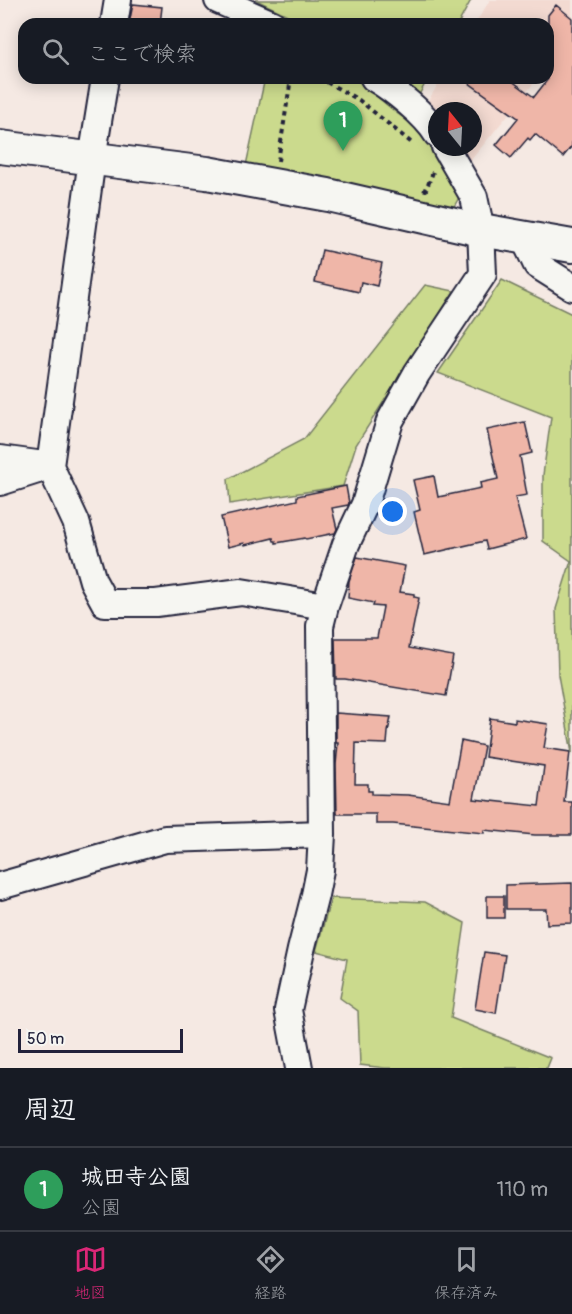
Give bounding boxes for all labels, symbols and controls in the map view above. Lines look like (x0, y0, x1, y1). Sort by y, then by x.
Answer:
search box (18, 18, 554, 84)
icon: search (39, 35, 72, 68)
text: ここで検索 (87, 40, 197, 68)
pin: 1 (324, 102, 362, 151)
north arrow (428, 102, 482, 156)
your location (378, 497, 407, 526)
scale bar (18, 1026, 183, 1054)
text: 50 m (27, 1029, 64, 1049)
text: 周辺 (24, 1094, 76, 1126)
text: 城田寺公園 (81, 1163, 191, 1191)
text: 1 (40, 1177, 47, 1202)
text: 110 m (497, 1177, 548, 1202)
text: 公園 (81, 1195, 121, 1220)
tab: 地図 (74, 1243, 107, 1303)
tab: 経路 (254, 1243, 287, 1303)
tab: 保存済み (434, 1243, 498, 1303)

